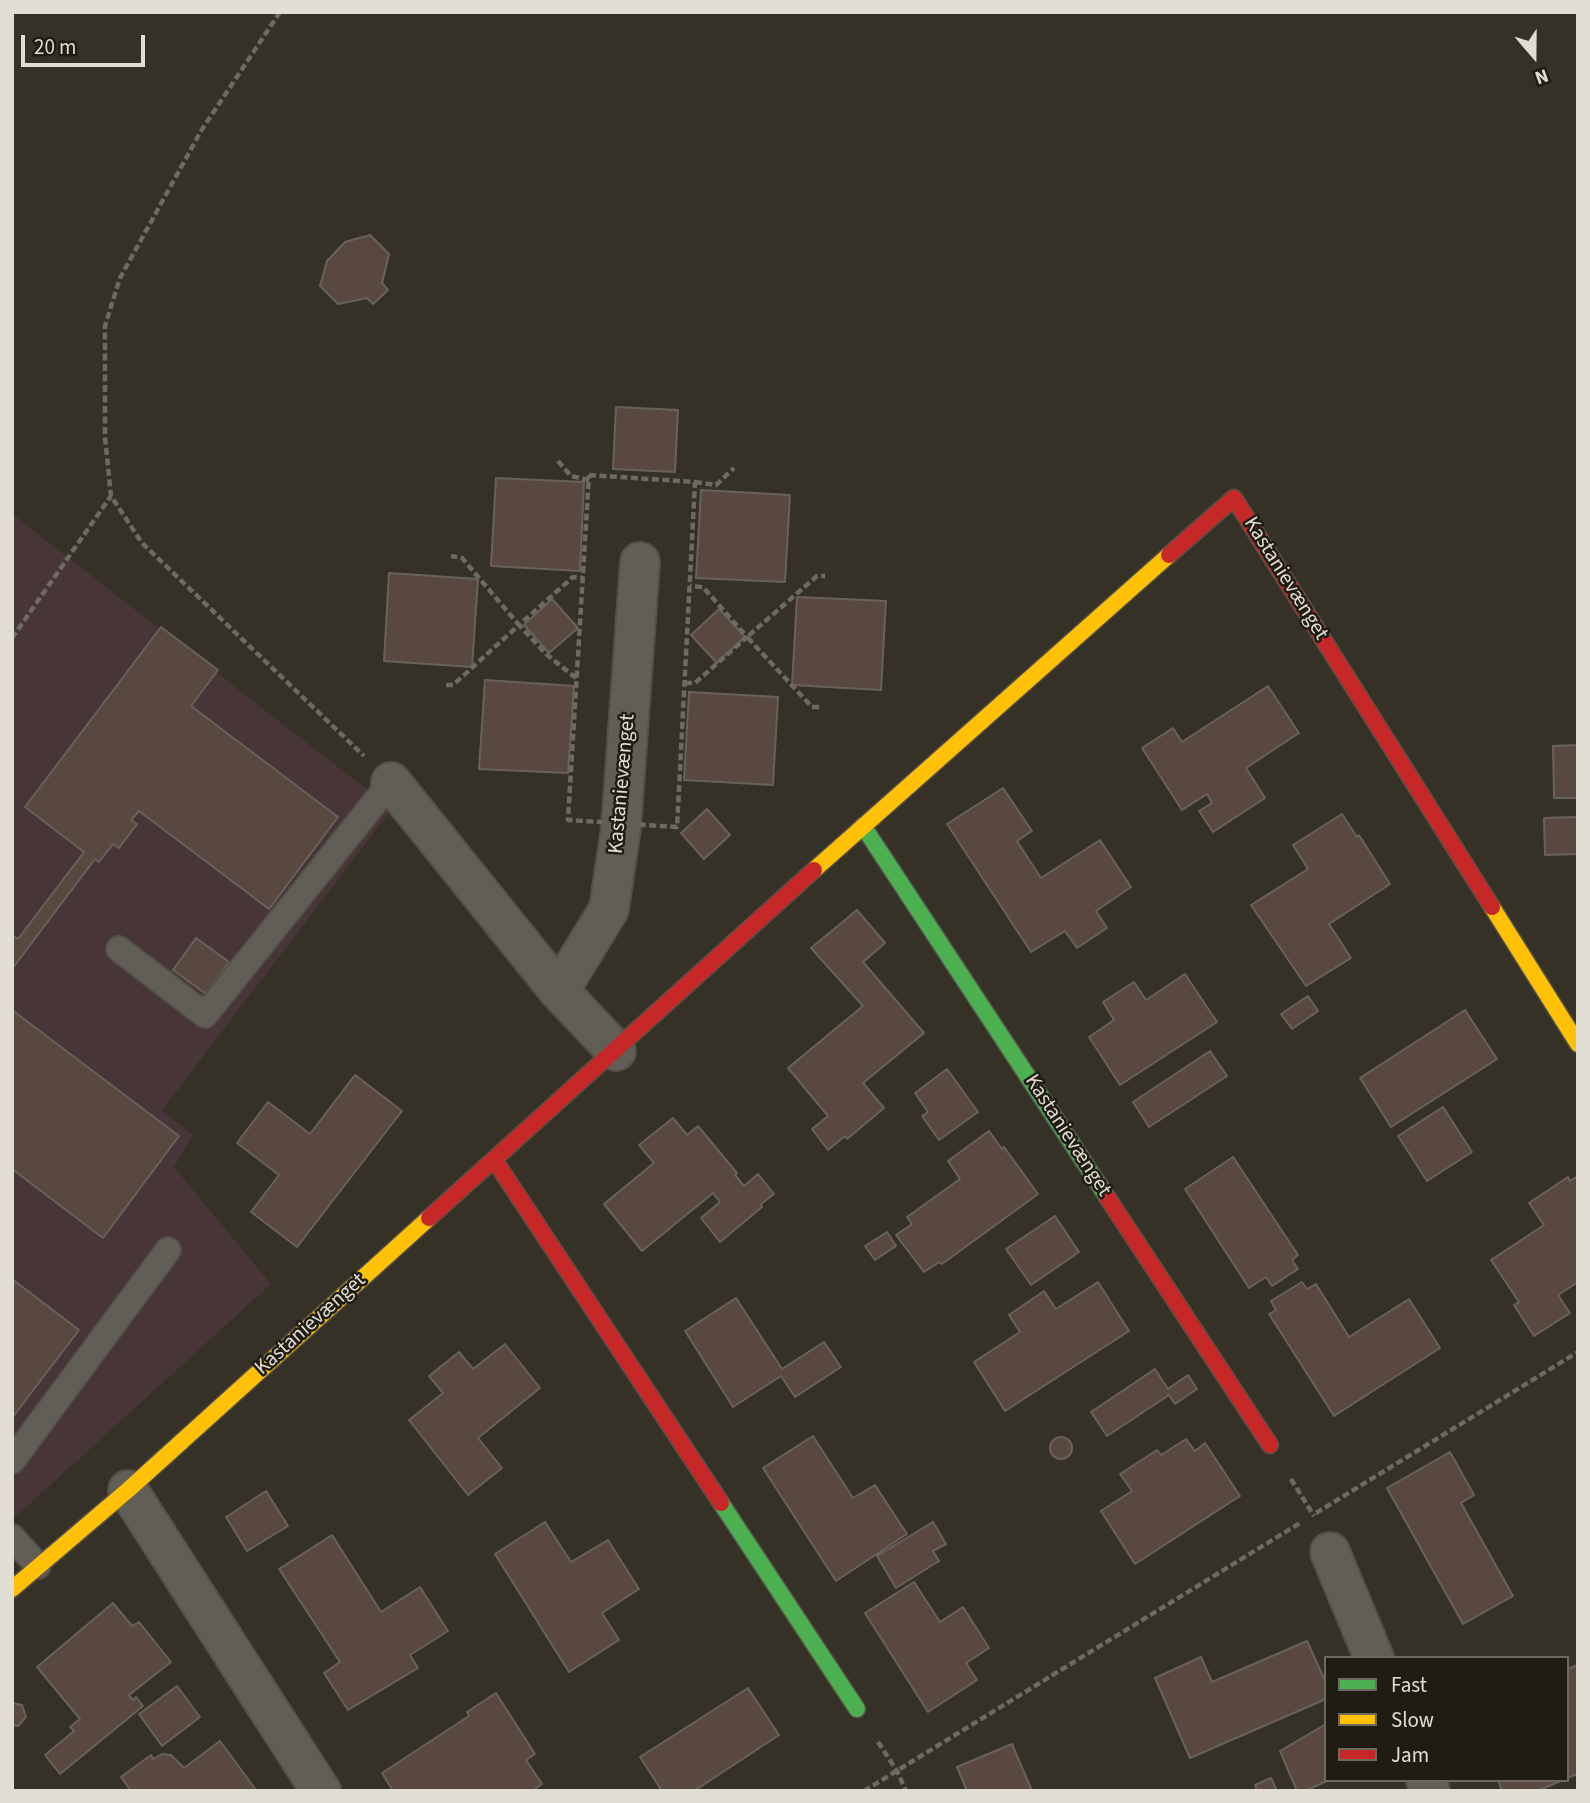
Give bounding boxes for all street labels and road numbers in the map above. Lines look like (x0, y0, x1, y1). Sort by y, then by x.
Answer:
street label: Kastanievænget (1237, 513, 1333, 645)
street label: Kastanievænget (604, 713, 642, 855)
street label: Kastanievænget (1018, 1070, 1116, 1202)
street label: Kastanievænget (250, 1269, 372, 1381)

